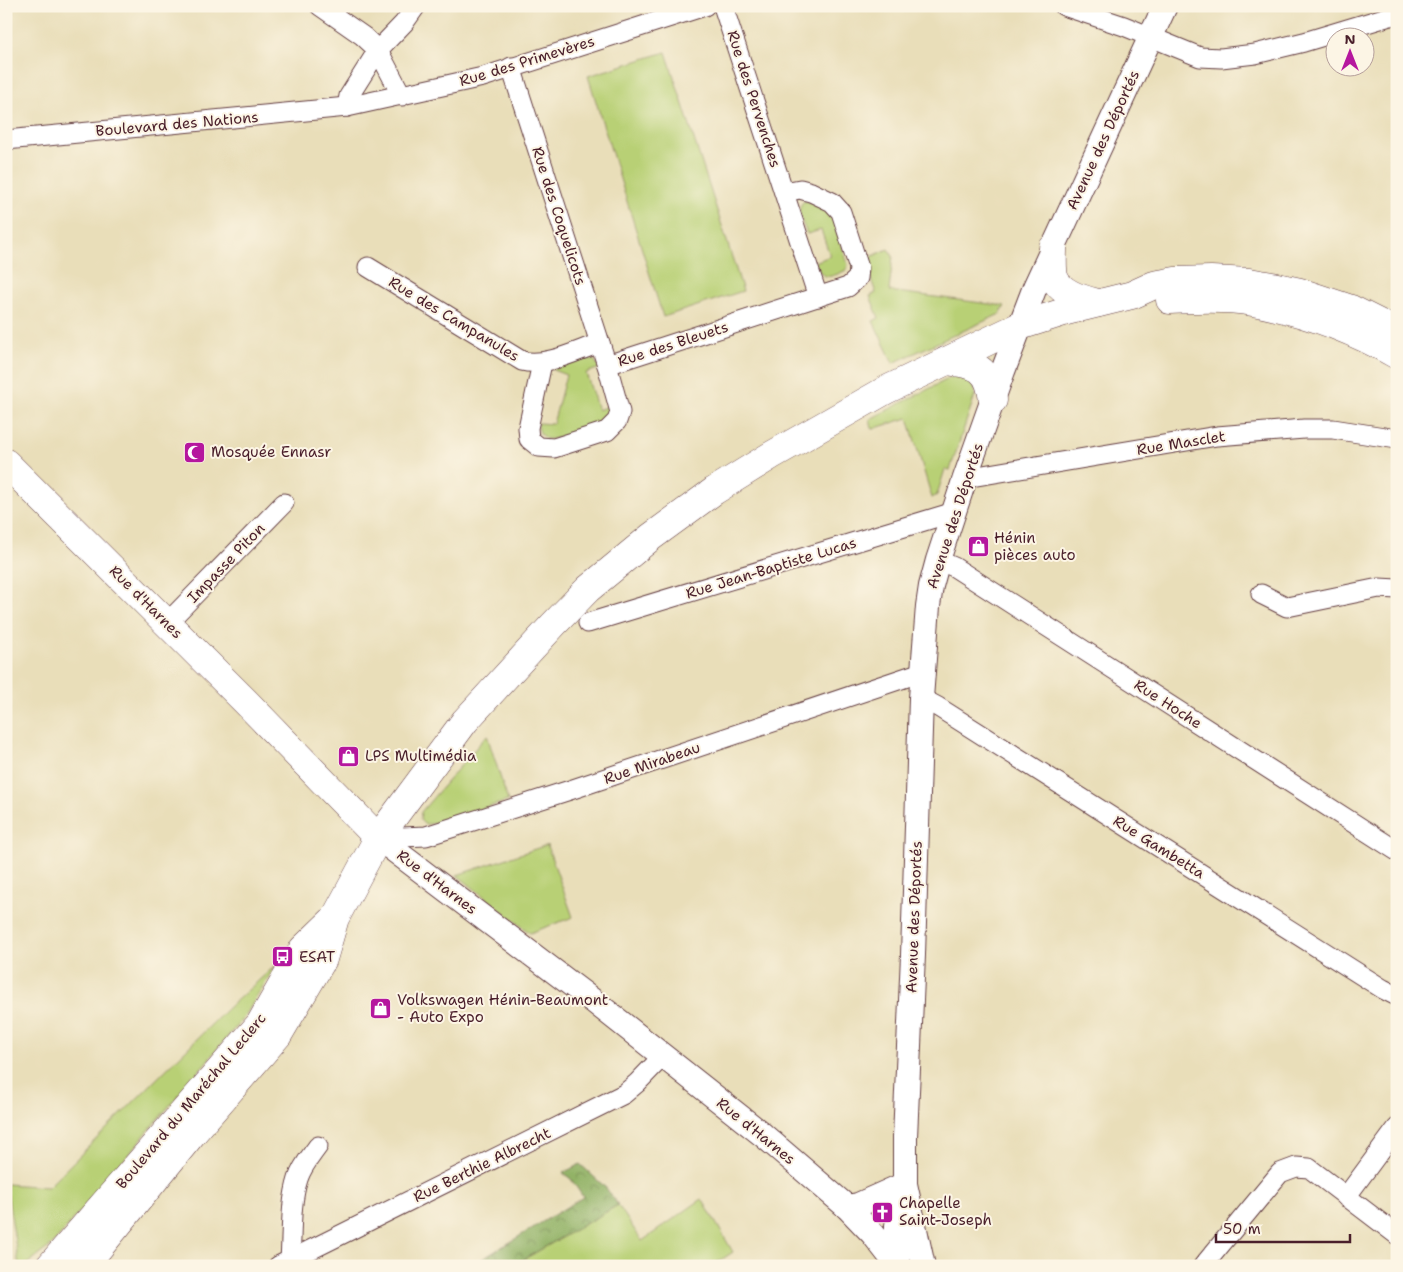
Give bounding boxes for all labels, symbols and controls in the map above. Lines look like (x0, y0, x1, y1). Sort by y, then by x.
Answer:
street label: Rue des Pervenches (722, 28, 786, 170)
north arrow (1326, 28, 1376, 78)
text: N (1344, 30, 1356, 48)
street label: Rue des Primevères (457, 31, 597, 91)
street label: Avenue des Déportés (1062, 67, 1144, 213)
street label: Boulevard des Nations (95, 107, 259, 141)
street label: Rue des Coquelicots (527, 144, 591, 288)
street label: Rue des Campanules (385, 272, 523, 366)
street label: Rue des Bleuets (615, 317, 731, 371)
street label: Rue Masclet (1135, 426, 1227, 460)
mosque icon: Mosquée Ennasr (183, 440, 207, 464)
street label: Avenue des Déportés (922, 441, 988, 591)
place label: Mosquée Ennasr (211, 442, 331, 462)
street label: Impasse Piton (183, 519, 269, 607)
place label: Hénin pièces auto (994, 528, 1076, 565)
street label: Rue Jean-Baptiste Lucas (683, 533, 859, 603)
shop icon: Hénin pièces auto (966, 535, 990, 559)
street label: Rue d'Harnes (105, 561, 187, 643)
street label: Rue Hoche (1130, 675, 1206, 733)
street label: Rue Mirabeau (601, 737, 703, 789)
shop icon: LPS Multimédia (337, 744, 361, 768)
place label: LPS Multimédia (365, 746, 477, 766)
street label: Rue Gambetta (1109, 811, 1209, 884)
street label: Avenue des Déportés (901, 841, 927, 993)
street label: Rue d'Harnes (393, 845, 481, 919)
bus stop icon: ESAT (271, 945, 295, 969)
place label: ESAT (299, 947, 335, 967)
place label: Volkswagen Hénin-Beaumont - Auto Expo (397, 990, 608, 1027)
shop icon: Volkswagen Hénin-Beaumont - Auto Expo (369, 997, 393, 1021)
street label: Boulevard du Maréchal Leclerc (111, 1009, 271, 1193)
street label: Rue d'Harnes (712, 1093, 800, 1169)
street label: Rue Berthie Albrecht (410, 1123, 554, 1207)
place label: Chapelle Saint-Joseph (899, 1193, 992, 1230)
church icon: Chapelle Saint-Joseph (871, 1200, 895, 1224)
scale bar (1216, 1212, 1349, 1244)
text: 50 m (1223, 1219, 1261, 1239)

